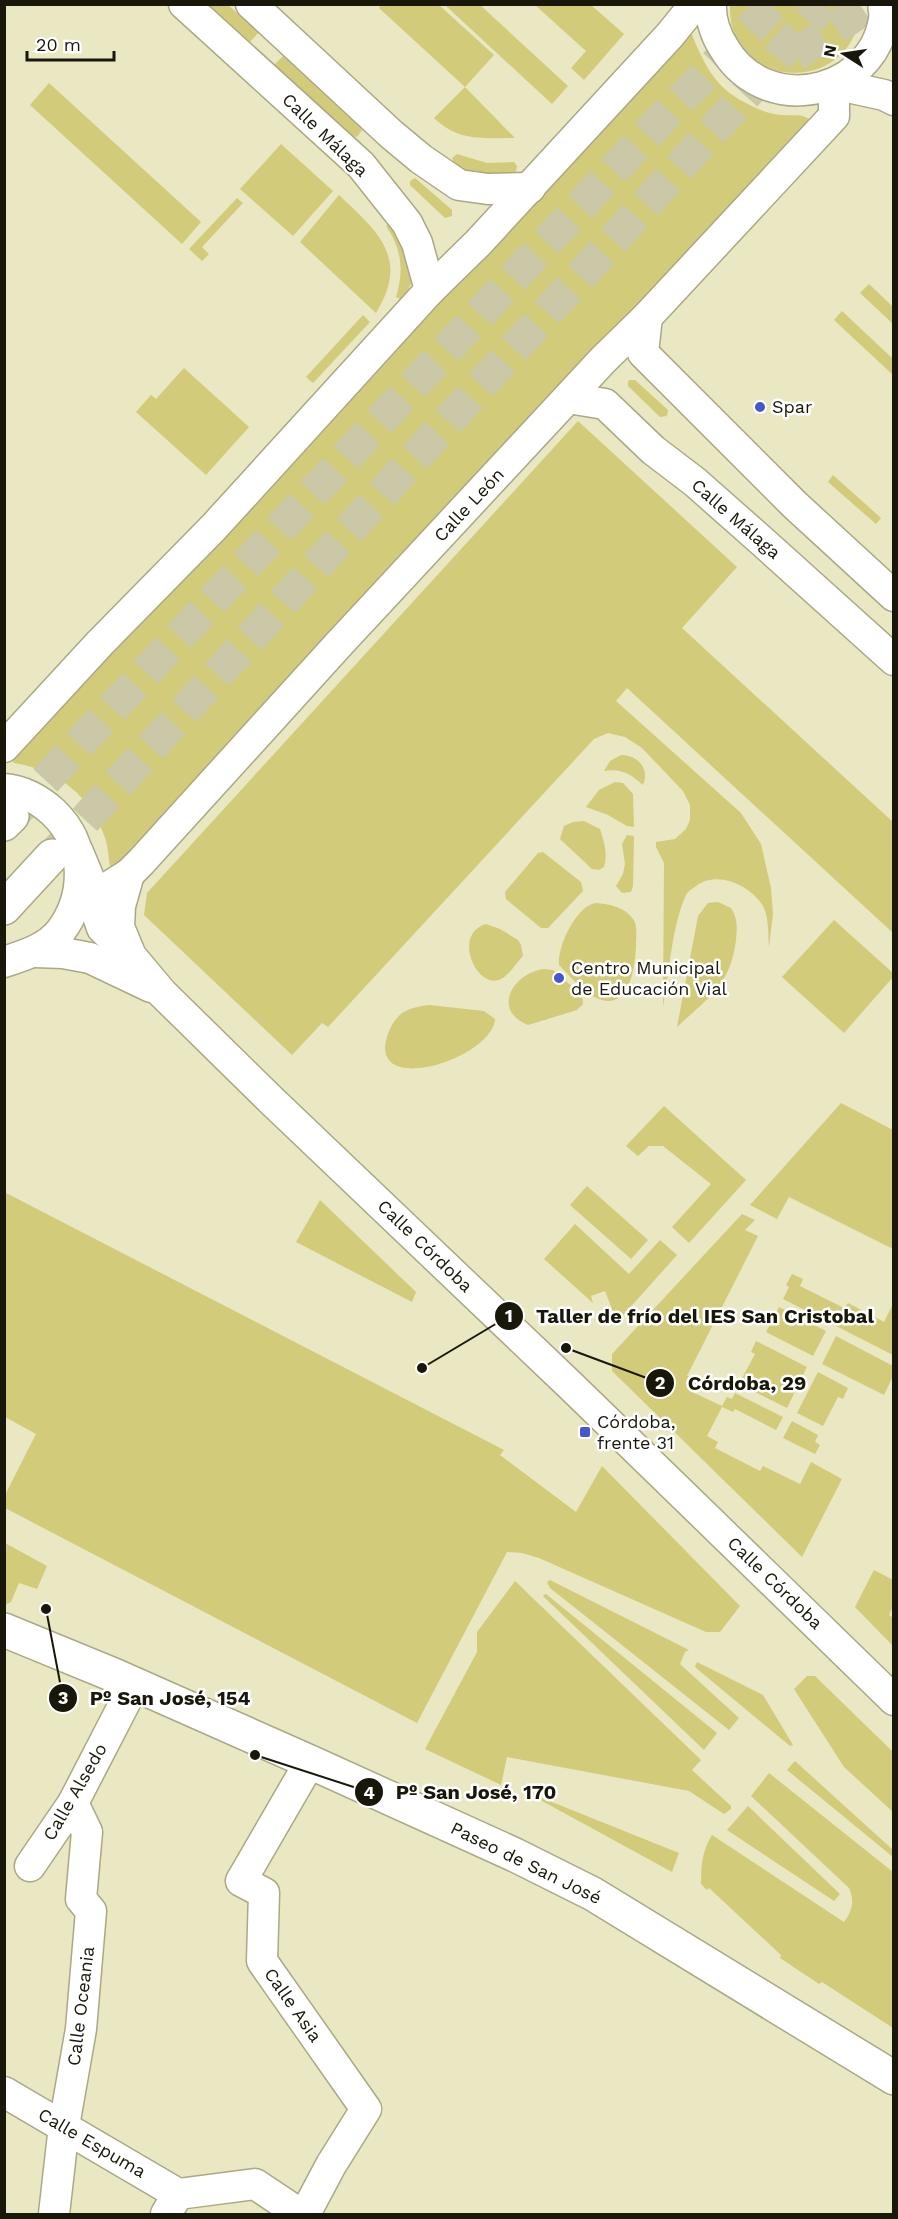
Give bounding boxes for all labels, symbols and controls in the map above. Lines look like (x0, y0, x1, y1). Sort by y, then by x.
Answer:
scale bar (27, 24, 114, 62)
north arrow (814, 24, 874, 84)
text: 20 m (36, 34, 81, 55)
text: N (819, 43, 840, 59)
street label: Calle Málaga (278, 89, 373, 181)
place label: Spar (772, 396, 812, 417)
marker: Spar (753, 400, 767, 414)
street label: Calle León (429, 464, 508, 546)
street label: Calle Málaga (688, 474, 785, 563)
place label: Centro Municipal de Educación Vial (571, 957, 728, 999)
marker: Centro Municipal de Educación Vial (552, 971, 566, 985)
street label: Calle Córdoba (374, 1195, 477, 1296)
callout: Taller de frío del IES San Cristobal (494, 1297, 886, 1335)
text: Taller de frío del IES San Cristobal (536, 1304, 874, 1328)
text: 1 (505, 1305, 513, 1326)
callout: Córdoba, 29 (645, 1364, 818, 1402)
text: Córdoba, 29 (688, 1371, 806, 1395)
text: 2 (655, 1372, 665, 1393)
place label: Córdoba, frente 31 (597, 1411, 676, 1453)
marker: Córdoba, frente 31 (578, 1425, 592, 1439)
street label: Calle Córdoba (724, 1532, 827, 1633)
callout: Pº San José, 154 (48, 1679, 263, 1717)
text: Pº San José, 154 (90, 1686, 250, 1710)
text: 3 (58, 1687, 68, 1708)
street label: Calle Alsedo (38, 1739, 111, 1844)
callout: Pº San José, 170 (354, 1773, 569, 1811)
text: Pº San José, 170 (396, 1780, 556, 1804)
text: 4 (363, 1782, 375, 1803)
street label: Paseo de San José (448, 1817, 605, 1908)
street label: Calle Oceania (63, 1945, 98, 2067)
street label: Calle Asia (260, 1964, 327, 2046)
street label: Calle Espuma (35, 2103, 150, 2182)

